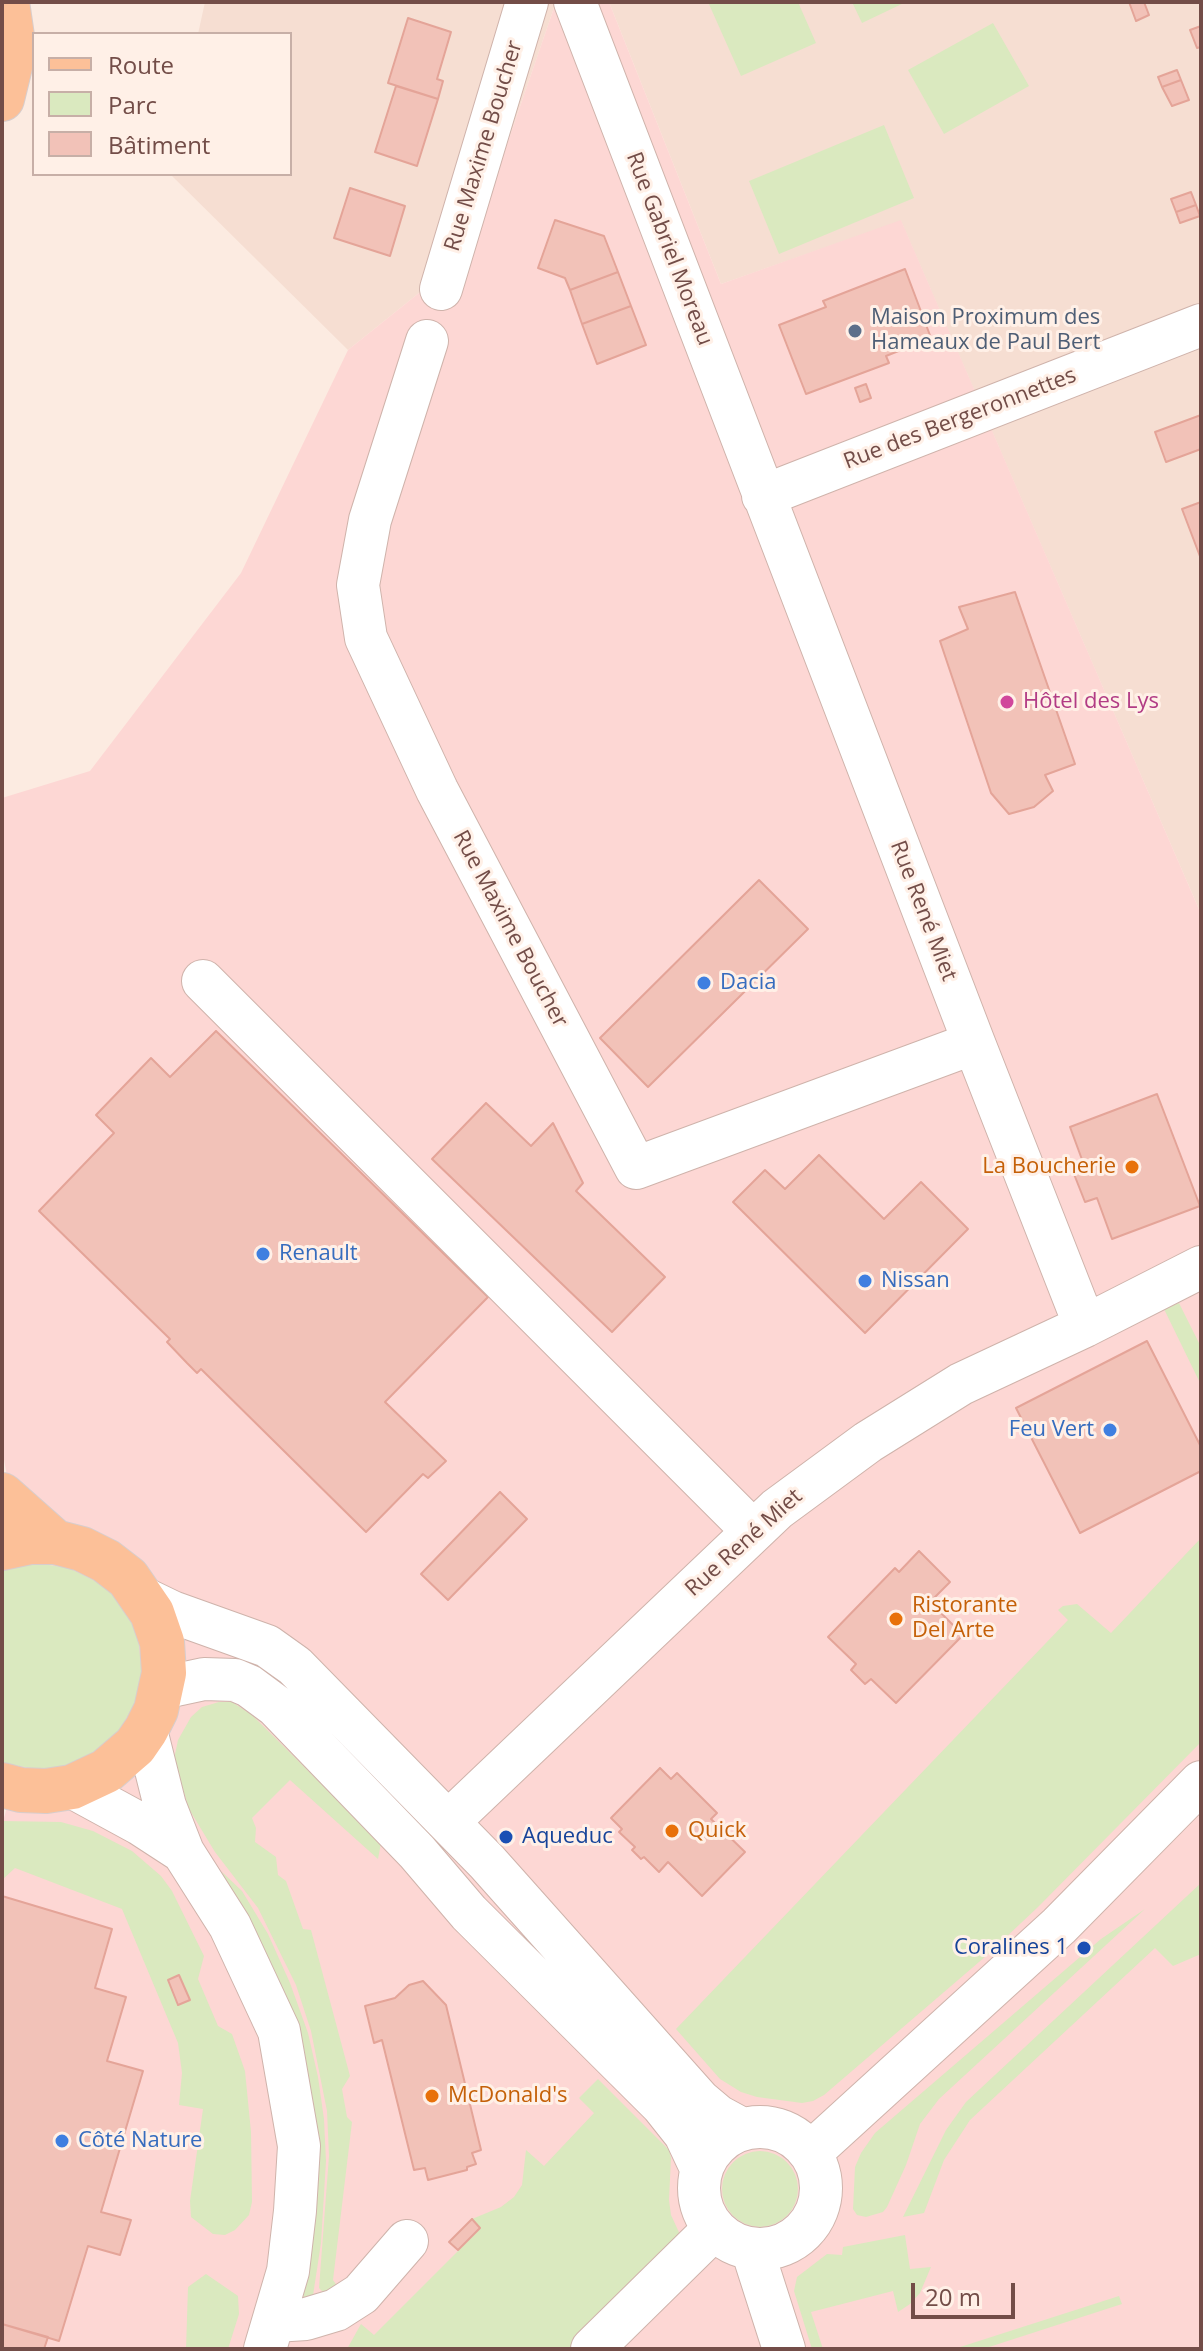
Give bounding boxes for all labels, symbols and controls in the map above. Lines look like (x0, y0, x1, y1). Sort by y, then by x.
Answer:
legend (32, 32, 292, 176)
street label: Rue Maxime Boucher (439, 37, 529, 255)
text: Route (108, 48, 174, 81)
text: Parc (108, 88, 157, 121)
text: Bâtiment (108, 128, 210, 161)
street label: Rue Gabriel Moreau (620, 149, 718, 349)
place label: Maison Proximum des Hameaux de Paul Bert (871, 305, 1100, 356)
marker: Maison Proximum des Hameaux de Paul Bert (846, 322, 864, 340)
street label: Rue des Bergeronnettes (840, 362, 1080, 476)
place label: Hôtel des Lys (1023, 689, 1159, 715)
marker: Hôtel des Lys (998, 693, 1016, 711)
street label: Rue Maxime Boucher (447, 826, 573, 1032)
street label: Rue René Miet (884, 837, 962, 985)
place label: Dacia (720, 970, 777, 996)
marker: Dacia (695, 974, 713, 992)
place label: La Boucherie (982, 1154, 1116, 1180)
marker: La Boucherie (1123, 1158, 1141, 1176)
place label: Renault (279, 1241, 358, 1267)
marker: Renault (254, 1245, 272, 1263)
place label: Nissan (881, 1268, 950, 1294)
marker: Nissan (856, 1272, 874, 1290)
place label: Feu Vert (1009, 1417, 1094, 1443)
marker: Feu Vert (1101, 1421, 1119, 1439)
street label: Rue René Miet (680, 1484, 808, 1602)
place label: Ristorante Del Arte (912, 1593, 1018, 1644)
marker: Ristorante Del Arte (887, 1610, 905, 1628)
place label: Quick (688, 1818, 746, 1844)
marker: Quick (663, 1822, 681, 1840)
place label: Aqueduc (522, 1824, 613, 1850)
marker: Aqueduc (497, 1828, 515, 1846)
place label: Coralines 1 (954, 1935, 1068, 1961)
marker: Coralines 1 (1075, 1939, 1093, 1957)
place label: McDonald's (448, 2083, 568, 2109)
marker: McDonald's (423, 2087, 441, 2105)
place label: Côté Nature (78, 2128, 202, 2154)
marker: Côté Nature (53, 2132, 71, 2150)
scale bar (915, 2267, 1019, 2317)
text: 20 m (925, 2280, 981, 2313)

